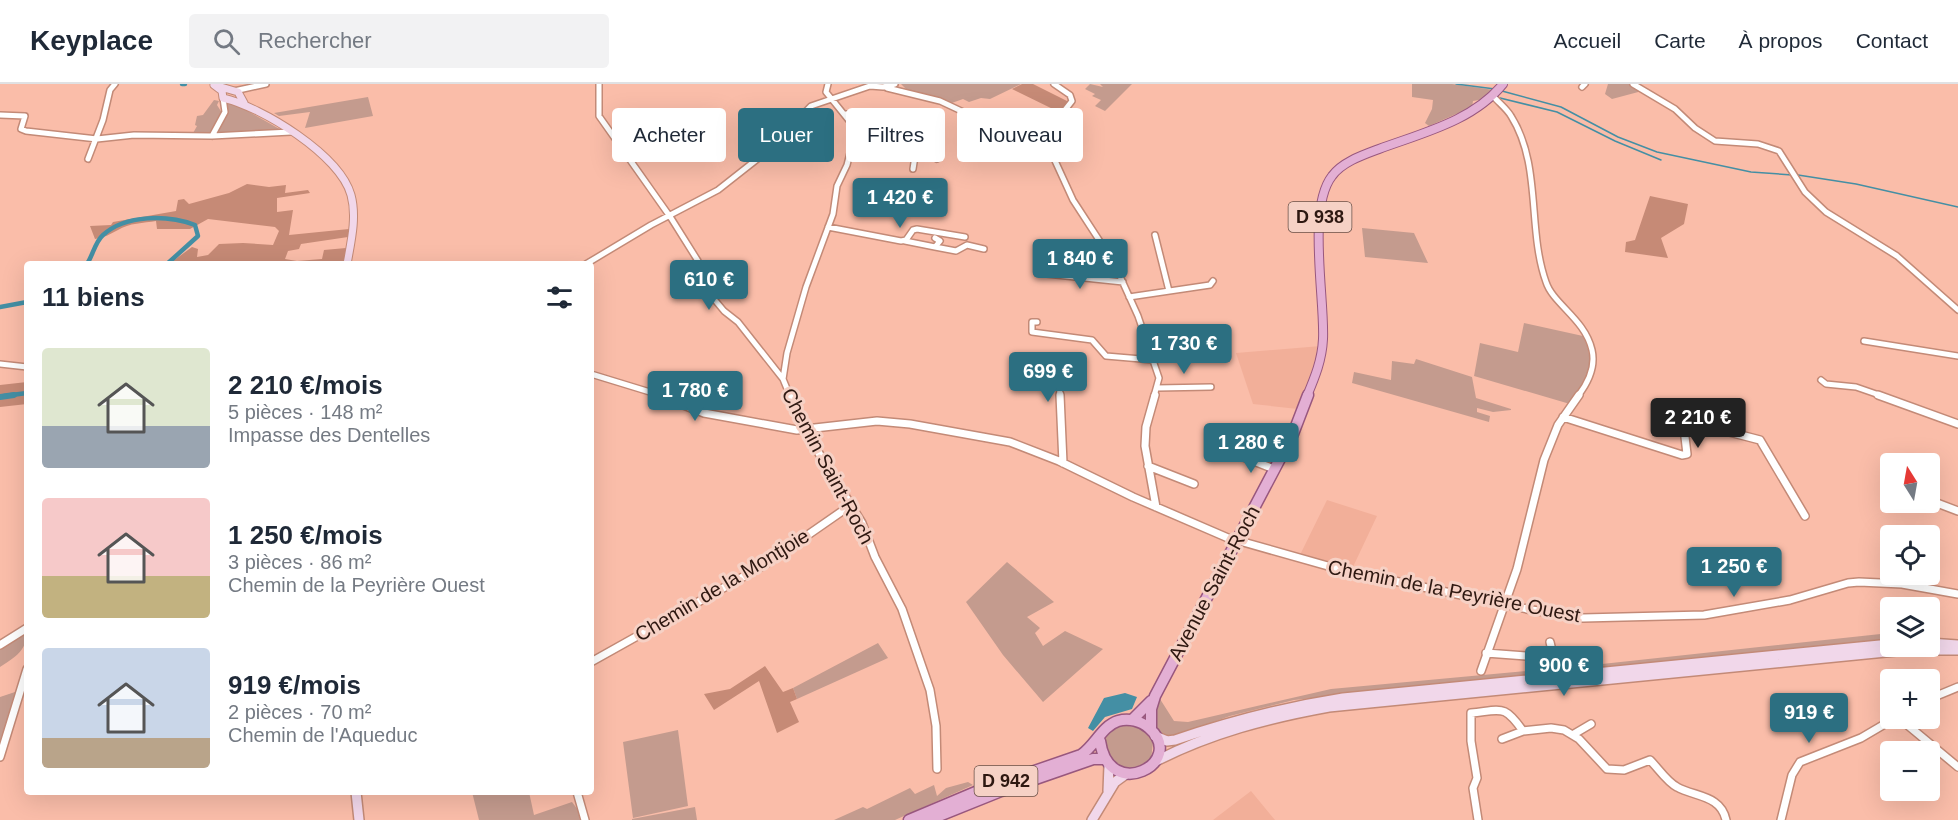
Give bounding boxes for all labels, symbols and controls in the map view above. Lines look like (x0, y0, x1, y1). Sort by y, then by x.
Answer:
search box (189, 14, 609, 68)
text: Keyplace (30, 25, 153, 56)
icon: search (210, 25, 243, 58)
text: Rechercher (258, 28, 372, 53)
text: Accueil (1554, 29, 1621, 52)
text: Carte (1654, 29, 1706, 52)
text: À propos (1739, 29, 1823, 52)
text: Contact (1856, 29, 1928, 52)
chip: Acheter (612, 108, 726, 162)
chip: Louer (738, 108, 834, 162)
chip: Filtres (846, 108, 945, 162)
chip: Nouveau (957, 108, 1083, 162)
pin: 1 420 € (845, 178, 955, 229)
text: 1 420 € (867, 186, 933, 208)
road number: D 938 (1288, 202, 1352, 232)
pin: 1 840 € (1025, 239, 1135, 290)
text: 1 840 € (1047, 247, 1113, 269)
pin: 610 € (667, 260, 751, 311)
text: 610 € (684, 268, 734, 290)
icon: filters (543, 281, 576, 314)
text: 11 biens (42, 282, 145, 312)
pin: 1 730 € (1129, 324, 1239, 375)
text: 1 730 € (1151, 332, 1217, 354)
pin: 699 € (1006, 352, 1090, 403)
text: 699 € (1023, 360, 1073, 382)
text: 2 210 €/mois (228, 370, 383, 400)
pin: 1 780 € (640, 371, 750, 422)
icon: home (90, 372, 162, 444)
text: 1 780 € (662, 379, 728, 401)
street label: Chemin Saint-Roch (778, 384, 878, 548)
pin: 2 210 € (1643, 398, 1753, 449)
text: 5 pièces · 148 m² (228, 401, 383, 423)
text: 2 210 € (1665, 406, 1731, 428)
pin: 1 280 € (1196, 423, 1306, 474)
text: Impasse des Dentelles (228, 424, 430, 446)
text: 1 280 € (1218, 431, 1284, 453)
north arrow (1880, 453, 1940, 513)
map controls (1880, 453, 1940, 801)
street label: Avenue Saint-Roch (1164, 502, 1264, 664)
text: 1 250 €/mois (228, 520, 383, 550)
icon: home (90, 522, 162, 594)
street label: Chemin de la Montjoie (631, 524, 813, 646)
button: locate (1880, 525, 1940, 585)
pin: 1 250 € (1679, 547, 1789, 598)
text: 3 pièces · 86 m² (228, 551, 371, 573)
text: 1 250 € (1701, 555, 1767, 577)
street label: Chemin de la Peyrière Ouest (1326, 556, 1583, 626)
text: Chemin de la Peyrière Ouest (228, 574, 485, 596)
button: layers (1880, 597, 1940, 657)
pin: 900 € (1522, 646, 1606, 697)
text: 900 € (1539, 654, 1589, 676)
button: + (1880, 669, 1940, 729)
text: 919 €/mois (228, 670, 361, 700)
icon: home (90, 672, 162, 744)
pin: 919 € (1767, 693, 1851, 744)
text: 2 pièces · 70 m² (228, 701, 371, 723)
text: 919 € (1784, 701, 1834, 723)
text: Chemin de l'Aqueduc (228, 724, 418, 746)
button: − (1880, 741, 1940, 801)
road number: D 942 (974, 766, 1038, 796)

